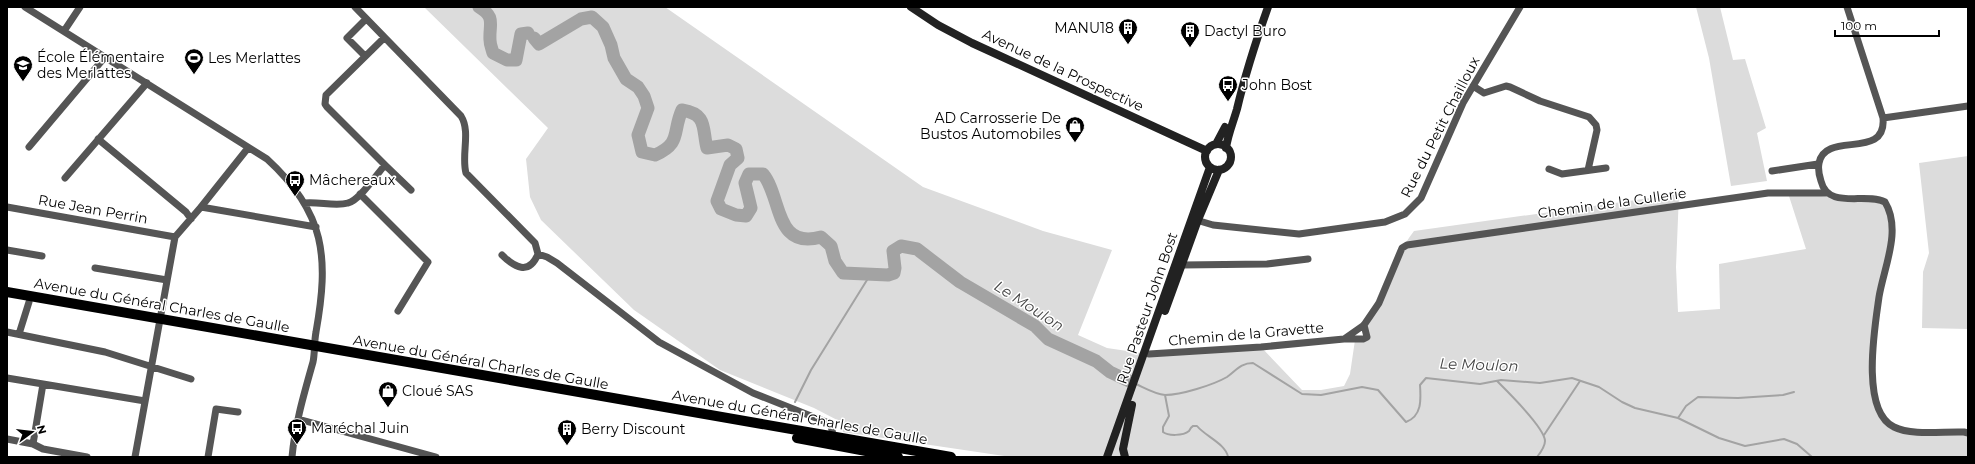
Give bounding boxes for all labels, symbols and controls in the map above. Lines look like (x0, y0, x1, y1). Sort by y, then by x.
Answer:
scale bar (1835, 12, 1939, 38)
building icon: MANU18 (1117, 17, 1139, 45)
text: 100 m (1841, 18, 1877, 33)
place label: MANU18 (1054, 19, 1114, 37)
building icon: Dactyl Buro (1179, 20, 1201, 48)
place label: Dactyl Buro (1204, 22, 1286, 40)
street label: Avenue de la Prospective (980, 25, 1146, 115)
sports icon: Les Merlattes (183, 47, 205, 75)
place label: École Élémentaire des Merlattes (37, 48, 164, 82)
place label: Les Merlattes (208, 49, 301, 67)
street label: Rue du Petit Chailloux (1397, 53, 1484, 201)
school or university icon: École Élémentaire des Merlattes (12, 54, 34, 82)
bus stop icon: John Bost (1217, 74, 1239, 102)
place label: John Bost (1241, 76, 1313, 94)
place label: AD Carrosserie De Bustos Automobiles (920, 109, 1061, 143)
shop icon: AD Carrosserie De Bustos Automobiles (1064, 115, 1086, 143)
bus stop icon: Mâchereaux (284, 169, 306, 197)
place label: Mâchereaux (309, 171, 396, 189)
street label: Chemin de la Cullerie (1537, 184, 1687, 222)
street label: Rue Jean Perrin (37, 191, 149, 227)
street label: Rue Pasteur John Bost (1113, 229, 1182, 386)
street label: Avenue du Général Charles de Gaulle (33, 274, 291, 336)
water label: Le Moulon (991, 276, 1068, 335)
street label: Chemin de la Gravette (1167, 318, 1325, 350)
street label: Avenue du Général Charles de Gaulle (352, 331, 610, 393)
water label: Le Moulon (1439, 354, 1519, 375)
shop icon: Cloué SAS (377, 380, 399, 408)
place label: Cloué SAS (402, 382, 473, 400)
street label: Avenue du Général Charles de Gaulle (671, 386, 929, 448)
north arrow (12, 412, 52, 452)
bus stop icon: Maréchal Juin (286, 417, 308, 445)
building icon: Berry Discount (556, 418, 578, 446)
place label: Maréchal Juin (311, 419, 409, 437)
place label: Berry Discount (581, 420, 686, 438)
text: N (34, 423, 50, 436)

